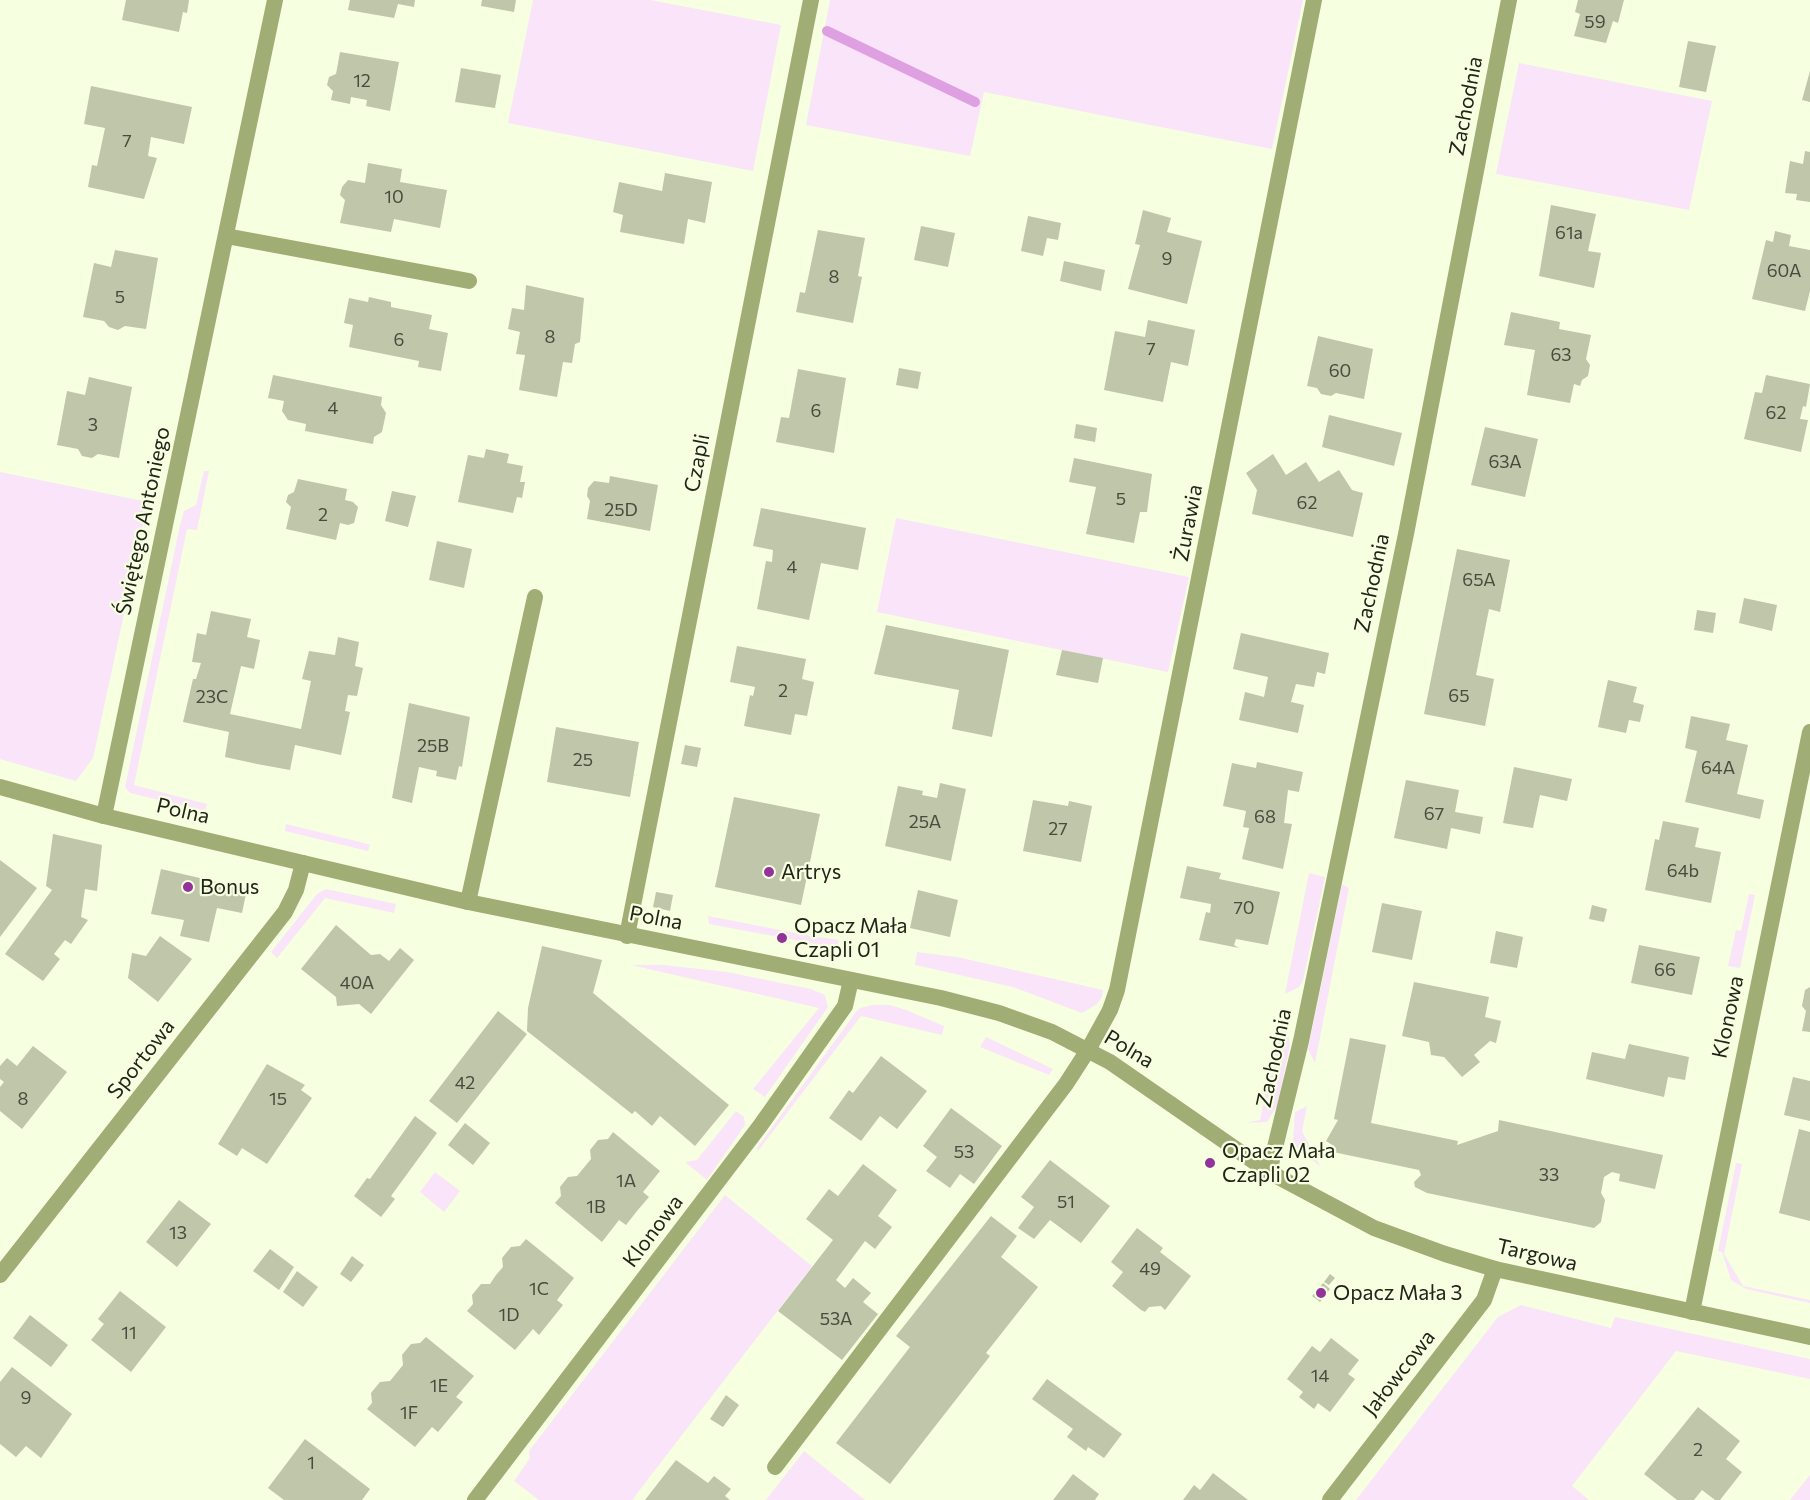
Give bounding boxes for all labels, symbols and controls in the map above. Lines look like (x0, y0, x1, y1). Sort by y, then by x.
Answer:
house number: 59 (1584, 11, 1606, 33)
street label: Zachodnia (1444, 54, 1488, 158)
house number: 12 (353, 70, 371, 92)
house number: 7 (122, 130, 132, 152)
house number: 10 (384, 186, 404, 208)
house number: 61a (1555, 222, 1583, 244)
house number: 9 (1162, 248, 1172, 270)
house number: 60A (1767, 260, 1801, 282)
house number: 8 (829, 266, 839, 288)
house number: 5 (115, 286, 125, 308)
house number: 8 (545, 326, 555, 348)
house number: 6 (394, 329, 404, 351)
house number: 7 (1146, 338, 1156, 360)
house number: 63 (1550, 344, 1572, 366)
house number: 60 (1329, 360, 1351, 382)
house number: 4 (328, 397, 338, 419)
house number: 6 (811, 400, 821, 422)
house number: 62 (1766, 402, 1786, 424)
house number: 3 (88, 414, 98, 436)
street label: Świętego Antoniego (111, 424, 175, 618)
street label: Czapli (679, 432, 715, 494)
house number: 63A (1488, 451, 1522, 473)
street label: Żurawia (1168, 482, 1208, 564)
house number: 5 (1116, 488, 1126, 510)
house number: 62 (1297, 492, 1317, 514)
house number: 25D (604, 499, 638, 521)
house number: 2 (318, 504, 328, 526)
street label: Zachodnia (1349, 531, 1395, 635)
house number: 4 (787, 556, 797, 578)
house number: 65A (1462, 569, 1496, 591)
house number: 2 (778, 680, 788, 702)
house number: 65 (1448, 685, 1470, 707)
house number: 23C (196, 686, 228, 708)
house number: 25B (417, 735, 449, 757)
house number: 25 (573, 749, 593, 771)
house number: 64A (1701, 757, 1735, 779)
street label: Polna (154, 793, 212, 829)
house number: 67 (1424, 803, 1444, 825)
house number: 68 (1254, 806, 1276, 828)
house number: 25A (909, 811, 941, 833)
house number: 27 (1048, 818, 1068, 840)
place label: Artrys (781, 859, 841, 885)
house number: 64b (1667, 860, 1699, 882)
marker: Artrys (762, 865, 776, 879)
place label: Bonus (200, 874, 259, 900)
marker: Bonus (181, 880, 195, 894)
house number: 70 (1233, 897, 1255, 919)
street label: Polna (627, 901, 685, 935)
place label: Opacz Mała Czapli 01 (794, 913, 908, 963)
marker: Opacz Mała Czapli 01 (775, 931, 789, 945)
house number: 66 (1654, 959, 1676, 981)
house number: 40A (340, 972, 374, 994)
street label: Klonowa (1707, 973, 1749, 1061)
street label: Zachodnia (1251, 1006, 1297, 1110)
street label: Sportowa (102, 1014, 180, 1104)
street label: Polna (1099, 1024, 1159, 1074)
house number: 42 (455, 1072, 475, 1094)
house number: 8 (18, 1088, 28, 1110)
house number: 15 (269, 1088, 287, 1110)
place label: Opacz Mała Czapli 02 (1222, 1138, 1336, 1188)
house number: 53 (954, 1141, 974, 1163)
marker: Opacz Mała Czapli 02 (1203, 1156, 1217, 1170)
house number: 33 (1539, 1164, 1559, 1186)
house number: 1A (616, 1170, 636, 1192)
street label: Klonowa (618, 1190, 688, 1272)
house number: 51 (1057, 1191, 1075, 1213)
house number: 1B (586, 1196, 606, 1218)
house number: 13 (169, 1222, 187, 1244)
street label: Targowa (1494, 1234, 1580, 1276)
house number: 49 (1139, 1258, 1161, 1280)
house number: 1C (529, 1278, 549, 1300)
place label: Opacz Mała 3 (1333, 1280, 1463, 1306)
marker: Opacz Mała 3 (1314, 1286, 1328, 1300)
house number: 1D (499, 1304, 519, 1326)
house number: 53A (820, 1308, 852, 1330)
house number: 11 (121, 1322, 137, 1344)
street label: Jałowcowa (1358, 1325, 1440, 1421)
house number: 14 (1311, 1365, 1329, 1387)
house number: 1E (430, 1375, 448, 1397)
house number: 9 (21, 1387, 31, 1409)
house number: 1F (400, 1402, 418, 1424)
house number: 2 (1693, 1439, 1703, 1461)
house number: 1 (307, 1452, 315, 1474)

